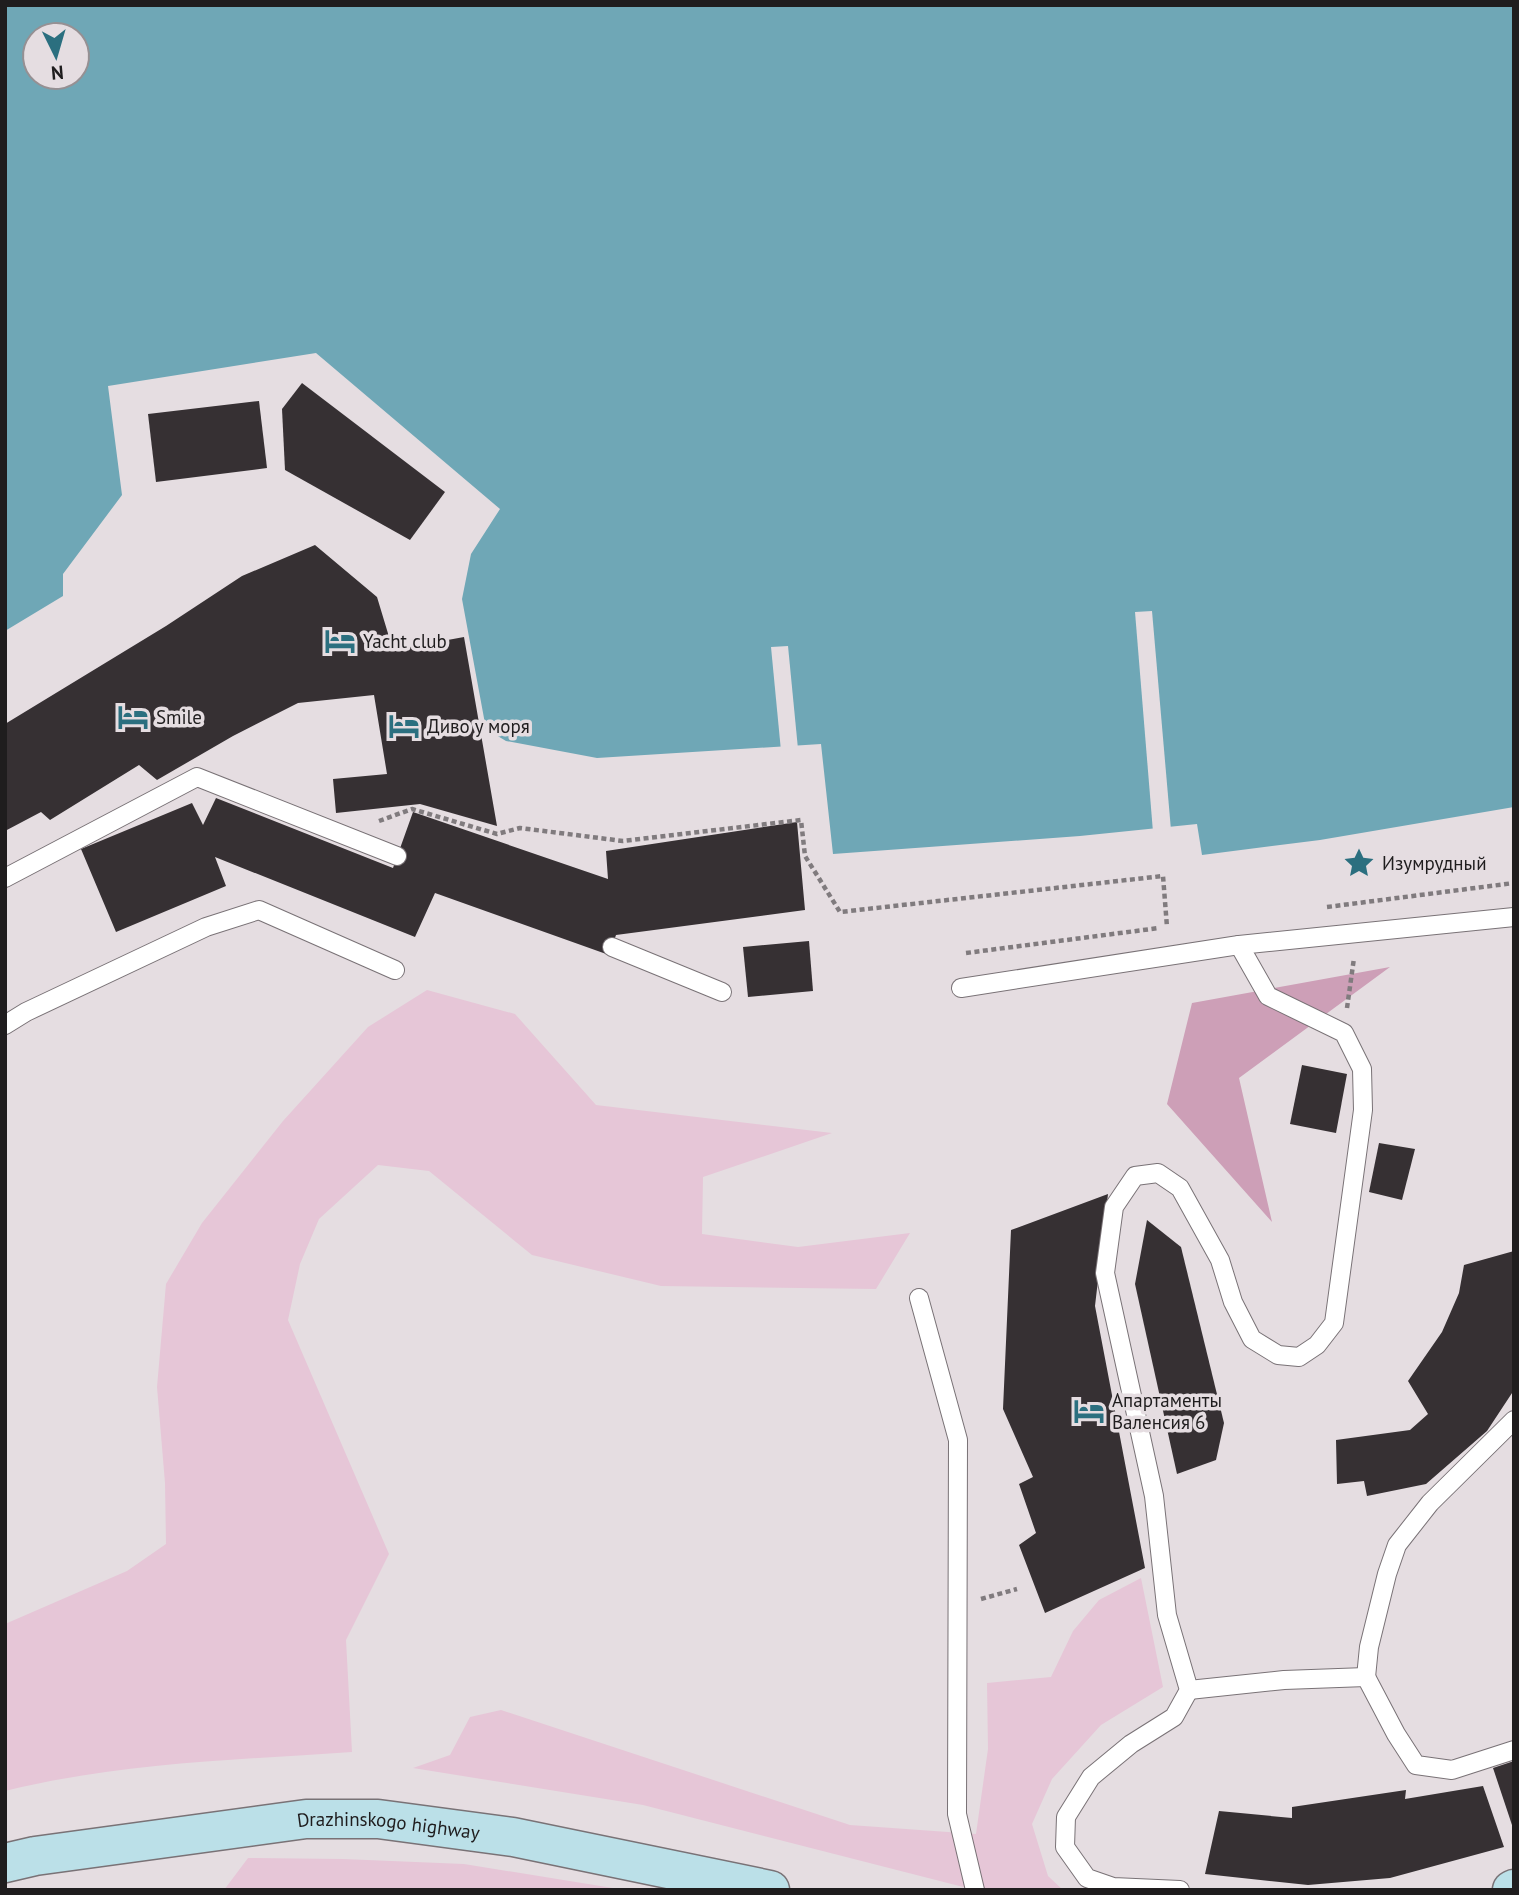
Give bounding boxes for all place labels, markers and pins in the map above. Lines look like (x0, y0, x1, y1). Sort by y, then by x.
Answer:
hotel icon: Yacht club (323, 624, 357, 658)
place label: Yacht club (363, 629, 447, 653)
hotel icon: Smile (116, 700, 150, 734)
place label: Smile (156, 705, 202, 729)
hotel icon: Диво у моря (387, 709, 421, 743)
place label: Диво у моря (427, 714, 530, 738)
place icon: Изумрудный (1342, 846, 1376, 880)
place label: Изумрудный (1382, 851, 1487, 875)
place label: Апартаменты Валенсия 6 (1112, 1388, 1222, 1434)
hotel icon: Апартаменты Валенсия 6 (1072, 1394, 1106, 1428)

